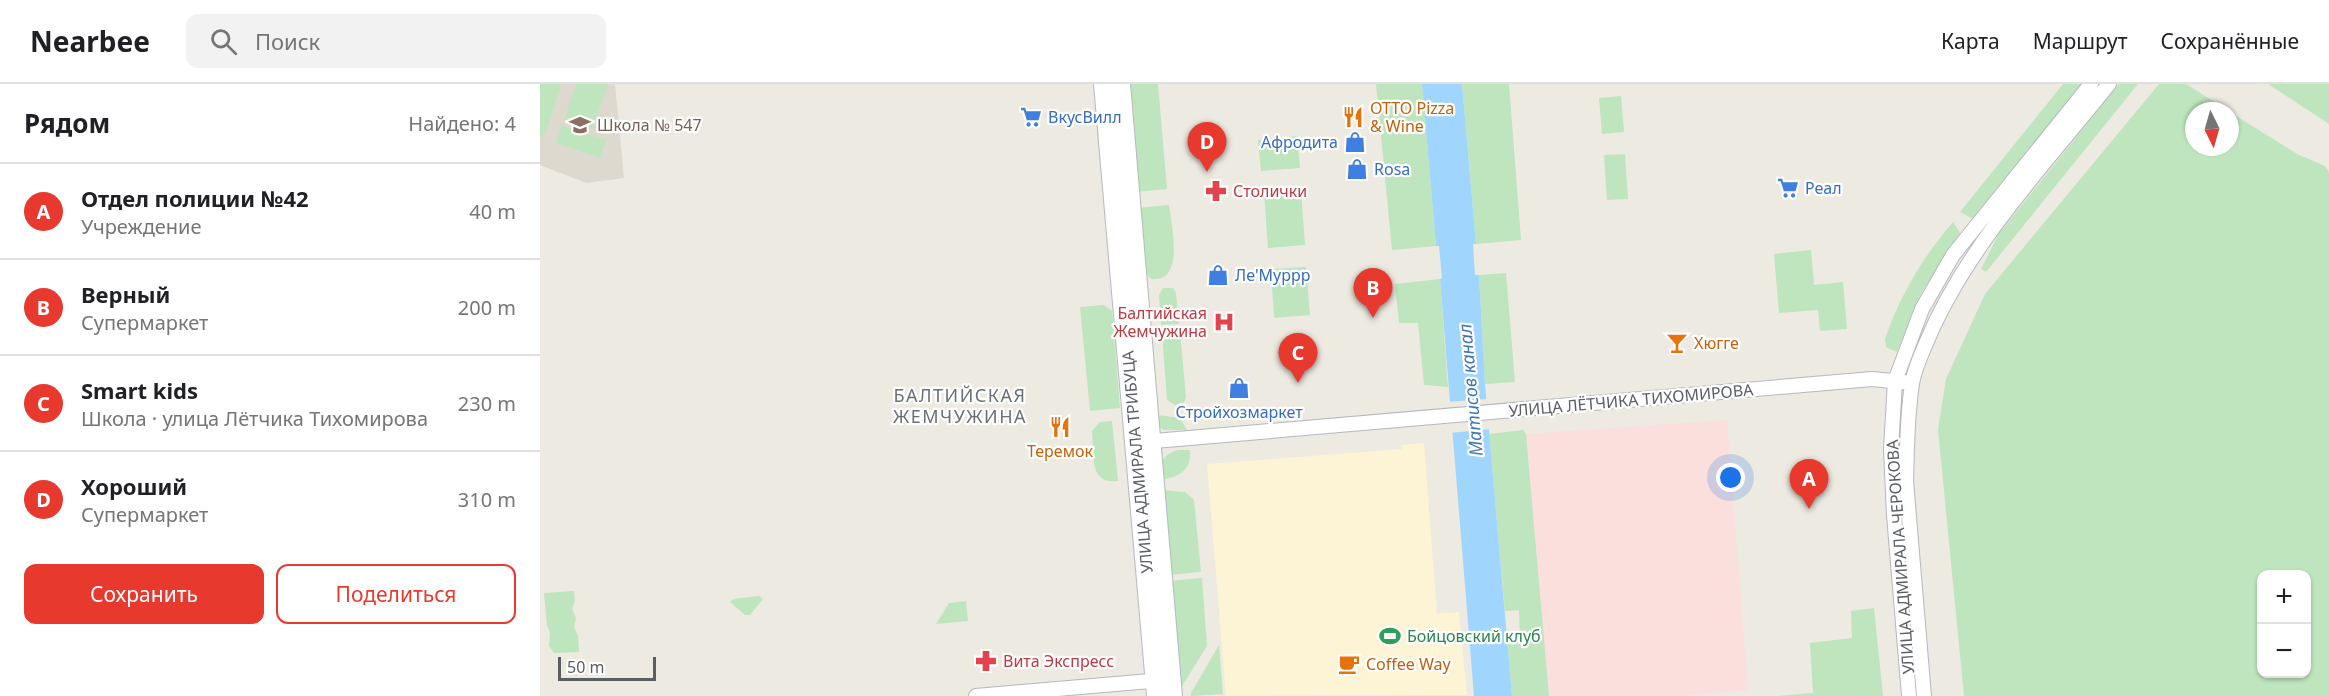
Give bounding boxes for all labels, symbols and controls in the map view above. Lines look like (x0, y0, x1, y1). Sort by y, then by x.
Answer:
search box (186, 14, 606, 68)
text: Nearbee (30, 22, 150, 60)
icon: search (207, 25, 240, 58)
text: Поиск (255, 26, 320, 56)
text: Карта (1941, 27, 2000, 55)
text: Маршрут (2033, 27, 2128, 55)
text: Сохранённые (2161, 27, 2299, 55)
place label: OTTO Pizza & Wine (1370, 97, 1454, 137)
north arrow (2185, 102, 2239, 156)
text: Рядом (24, 105, 110, 141)
supermarket icon: ВкусВилл (1019, 105, 1043, 129)
restaurant icon: OTTO Pizza & Wine (1341, 105, 1365, 129)
place label: ВкусВилл (1048, 106, 1122, 128)
text: Найдено: 4 (408, 110, 516, 137)
school or university icon: Школа № 547 (568, 113, 592, 137)
place label: Школа № 547 (597, 114, 702, 136)
pin: D (1188, 122, 1226, 172)
shop icon: Афродита (1343, 130, 1367, 154)
place label: Афродита (1261, 131, 1338, 153)
shop icon: Rosa (1345, 157, 1369, 181)
place label: Rosa (1374, 158, 1410, 180)
supermarket icon: Реал (1776, 176, 1800, 200)
place label: Реал (1805, 177, 1842, 199)
pharmacy icon: Столички (1204, 179, 1228, 203)
place label: Столички (1233, 180, 1307, 202)
text: Отдел полиции №42 (81, 183, 309, 213)
text: A (37, 198, 50, 225)
text: 40 m (469, 198, 516, 225)
text: Учреждение (81, 213, 202, 240)
shop icon: Ле'Муррр (1206, 263, 1230, 287)
place label: Ле'Муррр (1235, 264, 1310, 286)
pin: B (1354, 268, 1392, 318)
text: Верный (81, 279, 170, 309)
text: B (37, 294, 50, 321)
text: 200 m (458, 294, 516, 321)
place label: Балтийская Жемчужина (1113, 302, 1207, 342)
text: Супермаркет (81, 309, 208, 336)
hospital icon: Балтийская Жемчужина (1212, 310, 1236, 334)
water label: Матисов канал (1452, 323, 1488, 457)
bar icon: Хюгге (1665, 331, 1689, 355)
place label: Хюгге (1694, 332, 1739, 354)
pin: C (1278, 334, 1317, 383)
street label: УЛИЦА АДМИРАЛА ТРИБУЦА (1116, 349, 1158, 574)
text: Smart kids (81, 375, 198, 405)
shop icon: Стройхозмаркет (1227, 376, 1251, 400)
street label: УЛИЦА ЛЁТЧИКА ТИХОМИРОВА (1508, 378, 1755, 422)
district label: БАЛТИЙСКАЯ ЖЕМЧУЖИНА (893, 383, 1027, 428)
text: C (37, 390, 50, 417)
text: 230 m (458, 390, 516, 417)
place label: Стройхозмаркет (1175, 401, 1303, 423)
text: Школа · улица Лётчика Тихомирова (81, 405, 428, 432)
restaurant icon: Теремок (1048, 415, 1072, 439)
street label: УЛИЦА АДМИРАЛА ЧЕРОКОВА (1881, 438, 1919, 675)
place label: Теремок (1027, 440, 1093, 462)
pin: A (1790, 460, 1828, 509)
your location (1716, 463, 1745, 492)
text: Хороший (81, 471, 187, 501)
text: D (36, 486, 51, 513)
text: 310 m (458, 486, 516, 513)
text: Супермаркет (81, 501, 208, 528)
button: Сохранить (24, 564, 264, 624)
button: Поделиться (276, 564, 516, 624)
map controls (2257, 570, 2311, 678)
button: + (2257, 570, 2311, 624)
sports icon: Бойцовский клуб (1378, 624, 1402, 648)
button: − (2257, 624, 2311, 678)
place label: Бойцовский клуб (1407, 625, 1541, 647)
pharmacy icon: Вита Экспресс (974, 649, 998, 673)
place label: Вита Экспресс (1003, 650, 1114, 672)
cafe icon: Coffee Way (1337, 652, 1361, 676)
place label: Coffee Way (1366, 653, 1452, 675)
scale bar (558, 654, 656, 682)
text: 50 m (567, 656, 604, 678)

